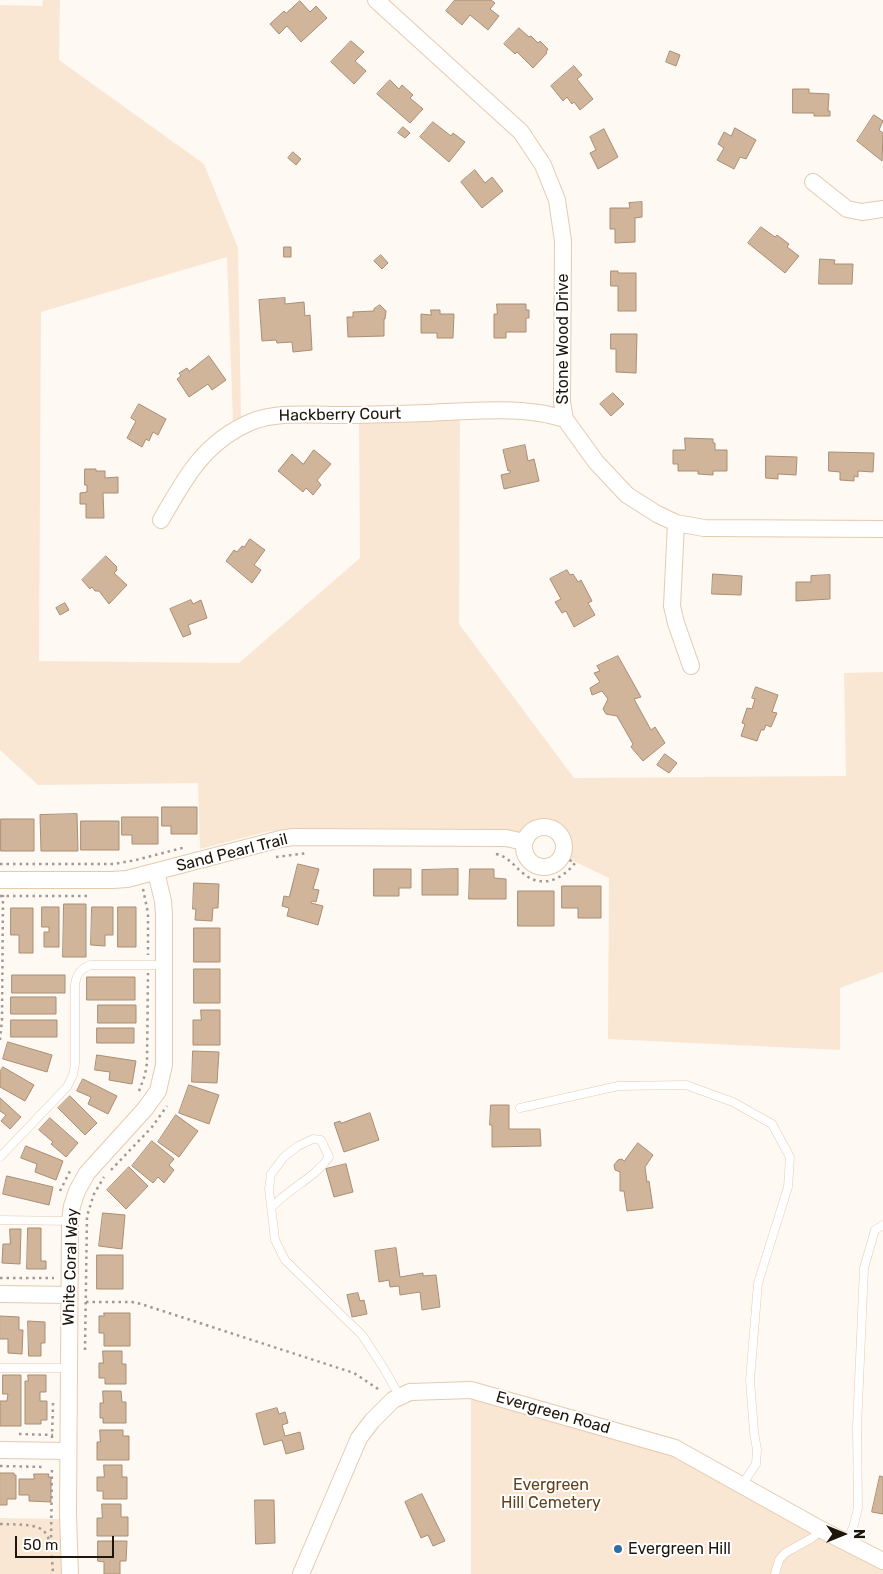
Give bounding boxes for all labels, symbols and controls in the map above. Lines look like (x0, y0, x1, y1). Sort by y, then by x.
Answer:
street label: Stone Wood Drive (553, 274, 573, 404)
street label: Hackberry Court (279, 404, 401, 426)
street label: Sand Pearl Trail (174, 830, 290, 876)
street label: White Coral Way (59, 1208, 83, 1326)
street label: Evergreen Road (494, 1388, 612, 1438)
park label: Evergreen Hill Cemetery (501, 1475, 601, 1513)
north arrow (818, 1509, 868, 1559)
scale bar (18, 1526, 116, 1558)
text: N (850, 1529, 867, 1539)
text: 50 m (23, 1536, 58, 1554)
place label: Evergreen Hill (628, 1539, 731, 1559)
marker: Evergreen Hill (612, 1543, 624, 1555)

